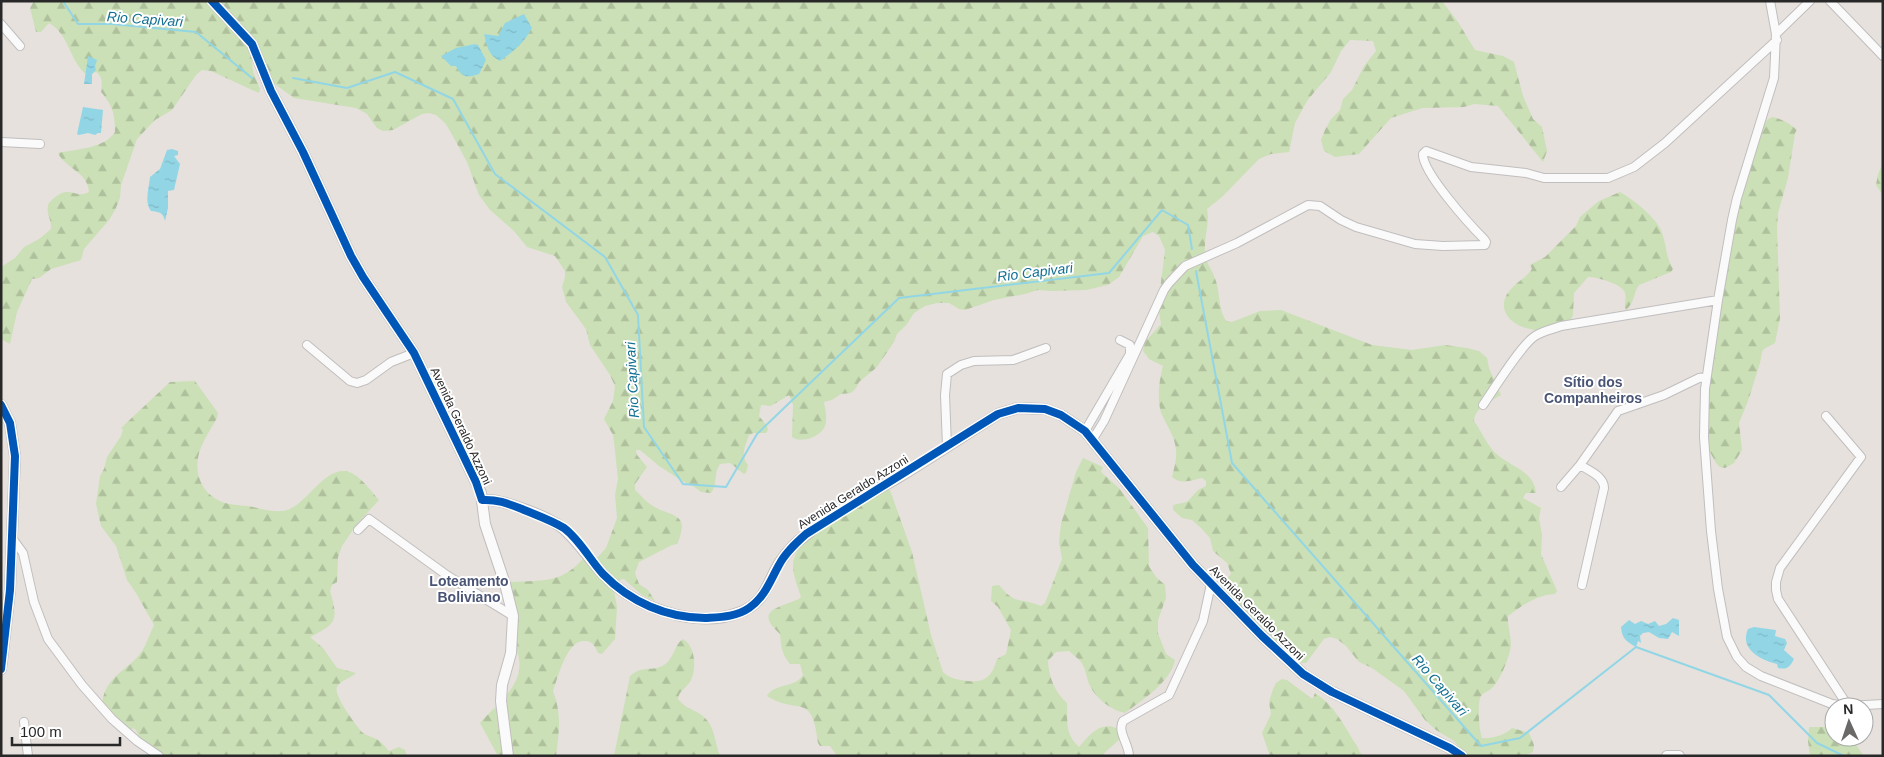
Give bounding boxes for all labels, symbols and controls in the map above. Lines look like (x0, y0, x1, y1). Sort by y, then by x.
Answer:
water label: Rio Capivari (106, 8, 184, 30)
water label: Rio Capivari (996, 259, 1075, 285)
water label: Rio Capivari (622, 341, 642, 418)
street label: Avenida Geraldo Azzoni (428, 365, 494, 487)
district label: Sítio dos Companheiros (1544, 374, 1642, 406)
street label: Avenida Geraldo Azzoni (795, 452, 911, 532)
street label: Avenida Geraldo Azzoni (1207, 563, 1307, 663)
district label: Loteamento Boliviano (429, 573, 509, 605)
water label: Rio Capivari (1409, 651, 1472, 720)
north arrow (1824, 697, 1874, 747)
text: N (1843, 701, 1854, 717)
scale bar (12, 714, 120, 746)
text: 100 m (20, 723, 62, 740)

